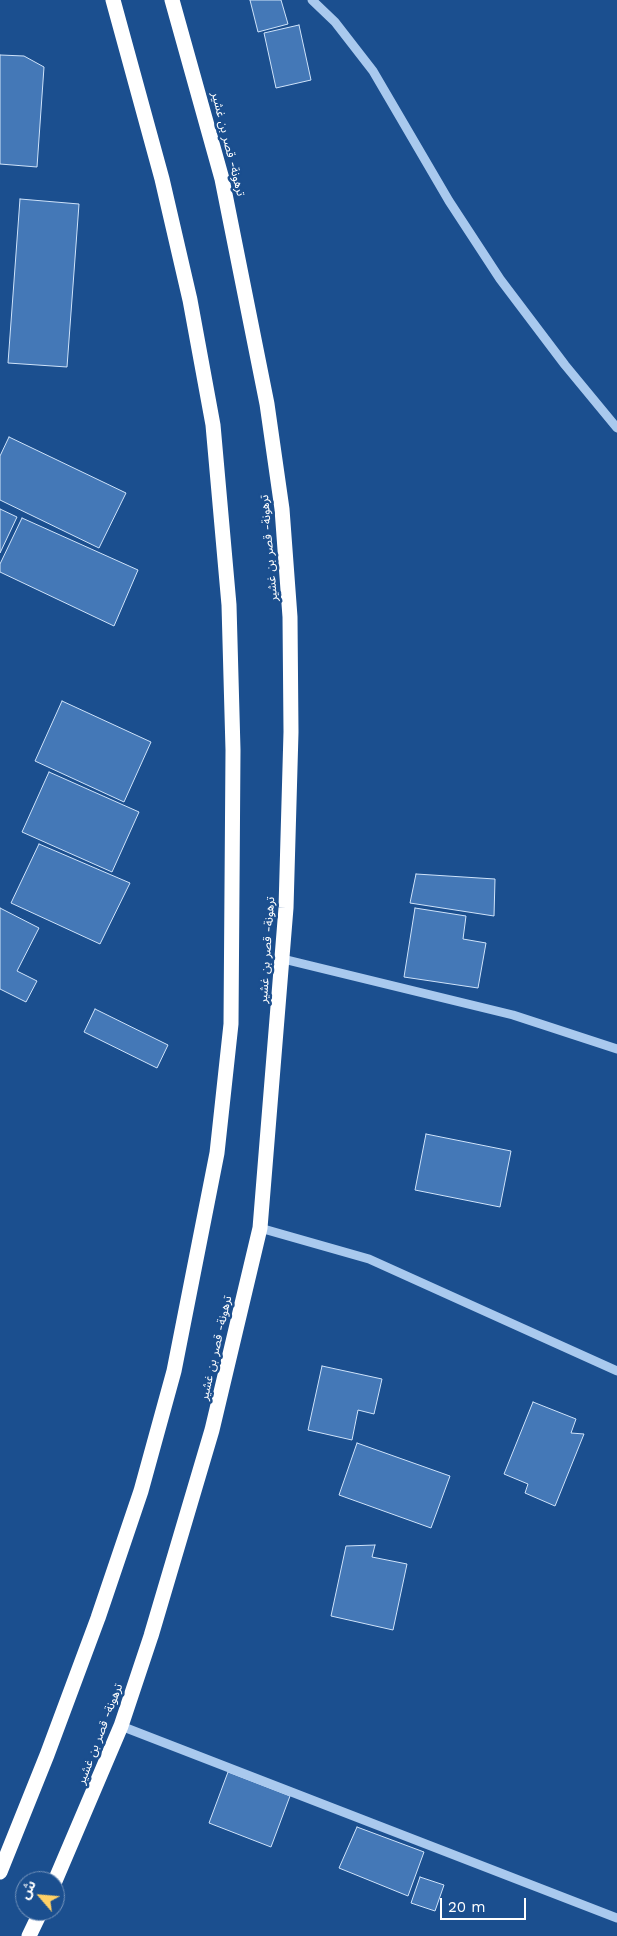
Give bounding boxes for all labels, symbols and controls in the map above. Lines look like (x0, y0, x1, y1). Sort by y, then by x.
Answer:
street label: ترهونة- قصر بن غشير (208, 90, 248, 198)
street label: ترهونة- قصر بن غشير (257, 494, 281, 602)
street label: ترهونة- قصر بن غشير (256, 896, 278, 1004)
street label: ترهونة- قصر بن غشير (197, 1294, 235, 1402)
street label: ترهونة- قصر بن غشير (74, 1682, 126, 1786)
north arrow (15, 1871, 65, 1921)
text: ش (16, 1877, 39, 1902)
scale bar (442, 1888, 528, 1920)
text: 20 m (448, 1898, 486, 1916)

